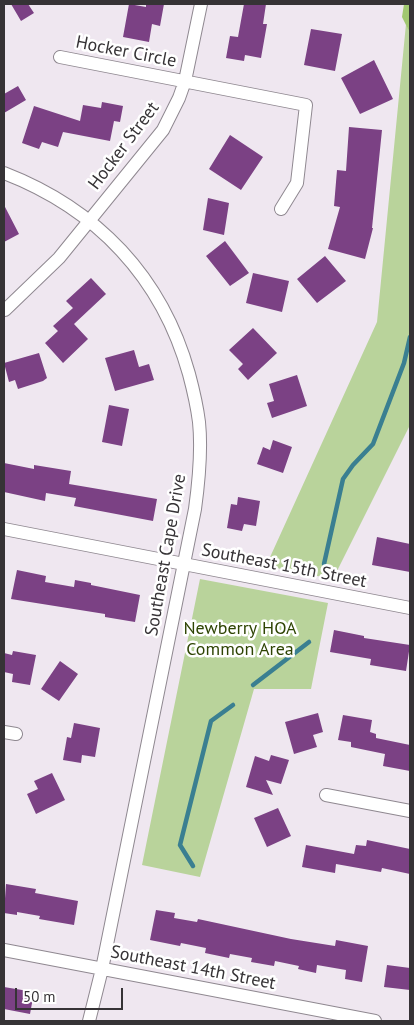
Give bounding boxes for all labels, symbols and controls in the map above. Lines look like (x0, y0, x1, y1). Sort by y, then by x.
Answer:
street label: Hocker Circle (74, 32, 178, 72)
street label: Hocker Street (84, 98, 164, 194)
street label: Southeast Cape Drive (141, 472, 191, 638)
street label: Southeast 15th Street (200, 539, 368, 593)
park label: Newberry HOA Common Area (183, 618, 297, 660)
street label: Southeast 14th Street (109, 941, 277, 995)
scale bar (18, 978, 125, 1010)
text: 50 m (23, 987, 56, 1006)

